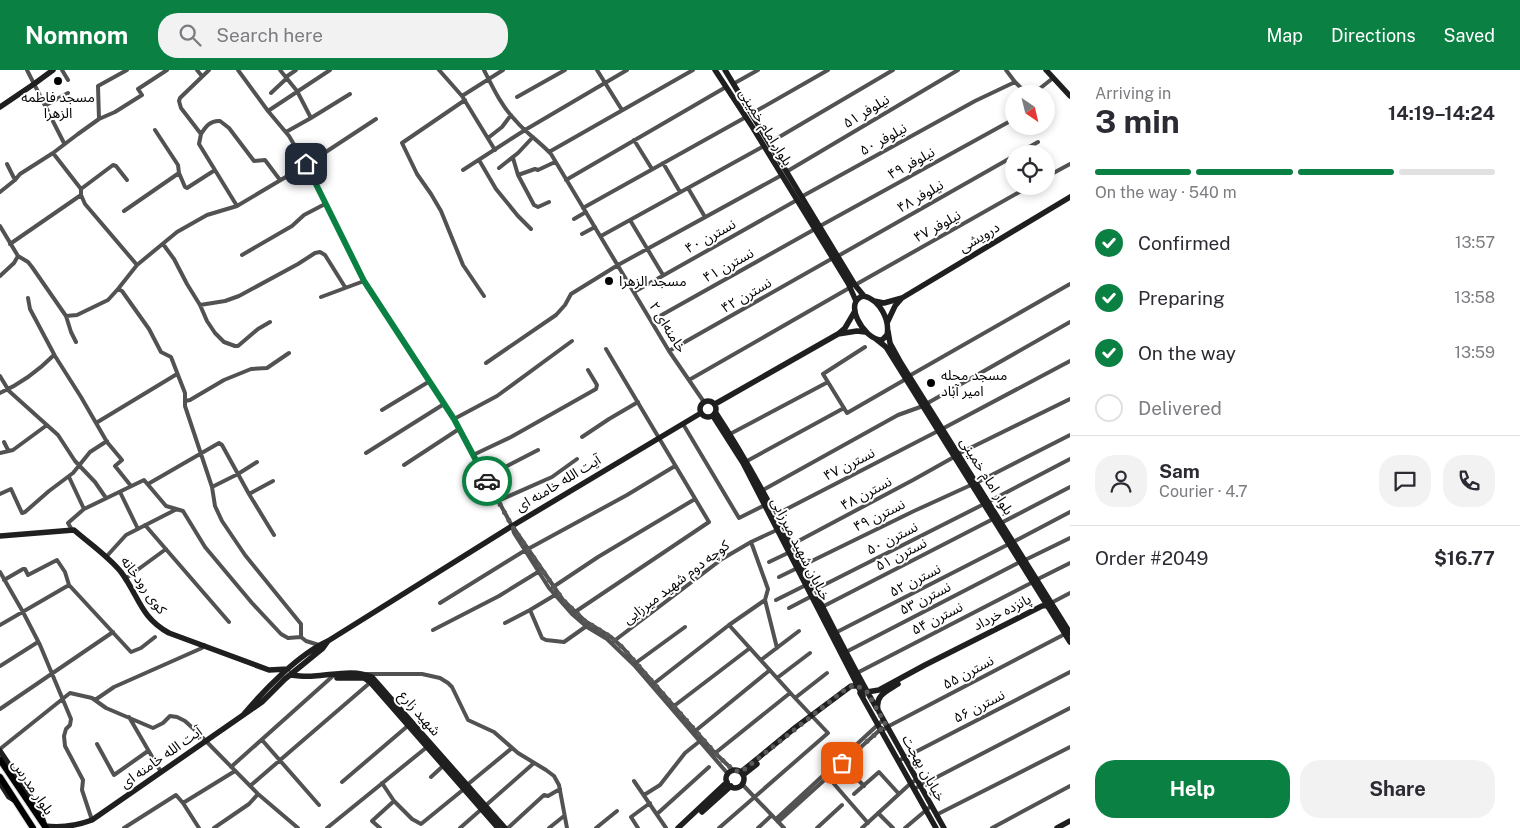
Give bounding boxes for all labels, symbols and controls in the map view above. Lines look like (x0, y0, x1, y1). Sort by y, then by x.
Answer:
search box (158, 13, 508, 58)
text: Nomnom (25, 21, 128, 49)
icon: search (176, 21, 204, 49)
text: Search here (216, 24, 323, 46)
text: Map (1266, 25, 1303, 46)
text: Directions (1331, 25, 1416, 46)
text: Saved (1444, 25, 1495, 46)
marker: مسجد فاطمه الزهرا (52, 75, 64, 87)
text: Arriving in (1095, 84, 1171, 103)
street label: بلوار امام خمینی (733, 85, 796, 170)
north arrow (1005, 85, 1055, 135)
map controls (1005, 85, 1055, 195)
place label: مسجد فاطمه الزهرا (21, 89, 95, 122)
street label: نیلوفر ۵۱ (840, 91, 893, 132)
text: 14:19–14:24 (1388, 102, 1495, 124)
text: 3 min (1095, 103, 1180, 140)
street label: نیلوفر ۵۰ (857, 120, 910, 159)
pin (285, 143, 327, 185)
street label: نیلوفر ۴۹ (885, 144, 938, 183)
button: locate (1005, 145, 1055, 195)
icon: home (292, 150, 320, 178)
street label: نیلوفر ۴۸ (894, 176, 947, 217)
text: On the way · 540 m (1095, 183, 1237, 202)
street label: نیلوفر ۴۷ (911, 207, 964, 246)
street label: نسترن ۴۰ (682, 215, 739, 257)
street label: درویشی (956, 219, 1003, 256)
icon: check (1095, 229, 1123, 257)
text: Confirmed (1138, 232, 1231, 254)
text: 13:57 (1455, 233, 1495, 252)
street label: نسترن ۴۱ (700, 244, 757, 286)
place label: مسجد الزهرا (619, 273, 687, 290)
street label: نسترن ۴۲ (718, 274, 775, 317)
marker: مسجد الزهرا (603, 275, 615, 287)
icon: check (1095, 284, 1123, 312)
text: Preparing (1138, 287, 1225, 309)
text: 13:58 (1454, 288, 1495, 307)
street label: خامنه‌ای ۲ (645, 299, 690, 356)
icon: check (1095, 339, 1123, 367)
text: On the way (1138, 342, 1236, 364)
text: 13:59 (1455, 343, 1495, 362)
place label: مسجد محله امیر آباد (941, 367, 1007, 400)
marker: مسجد محله امیر آباد (925, 377, 937, 389)
text: Delivered (1138, 397, 1222, 419)
street label: بلوار امام خمینی (954, 434, 1017, 519)
street label: نسترن ۴۷ (821, 444, 878, 485)
street label: آیت الله خامنه ای (513, 451, 605, 515)
button: person (1095, 455, 1147, 507)
button: chat (1379, 455, 1431, 507)
button: phone (1443, 455, 1495, 507)
courier (462, 456, 512, 506)
text: Sam (1159, 460, 1200, 482)
icon: car (473, 467, 501, 495)
street label: نسترن ۴۸ (838, 473, 895, 514)
text: Courier · 4.7 (1159, 482, 1248, 501)
street label: خیابان شهید میرزایی (767, 495, 834, 604)
street label: نسترن ۴۹ (851, 496, 908, 535)
street label: نسترن ۵۰ (864, 518, 921, 559)
street label: نسترن ۵۱ (873, 534, 930, 575)
street label: کوچه دوم شهید میرزایی (620, 537, 734, 630)
text: Order #2049 (1095, 547, 1208, 569)
text: $16.77 (1434, 547, 1495, 569)
street label: کوی رودخانه (117, 553, 170, 618)
street label: نسترن ۵۲ (887, 560, 944, 601)
street label: نسترن ۵۳ (897, 578, 954, 619)
street label: پانزده خرداد (970, 591, 1035, 635)
street label: نسترن ۵۴ (909, 598, 966, 639)
street label: نسترن ۵۵ (940, 652, 997, 693)
street label: نسترن ۵۶ (951, 686, 1008, 727)
street label: شهید زارع (394, 687, 444, 741)
street label: آیت الله خامنه ای (117, 722, 206, 792)
street label: خیابان بهجت (898, 732, 949, 804)
pin (821, 742, 863, 784)
icon: bag (828, 749, 856, 777)
street label: بلوار مدرس (8, 756, 57, 818)
button: Help (1095, 760, 1290, 818)
button: Share (1300, 760, 1495, 818)

